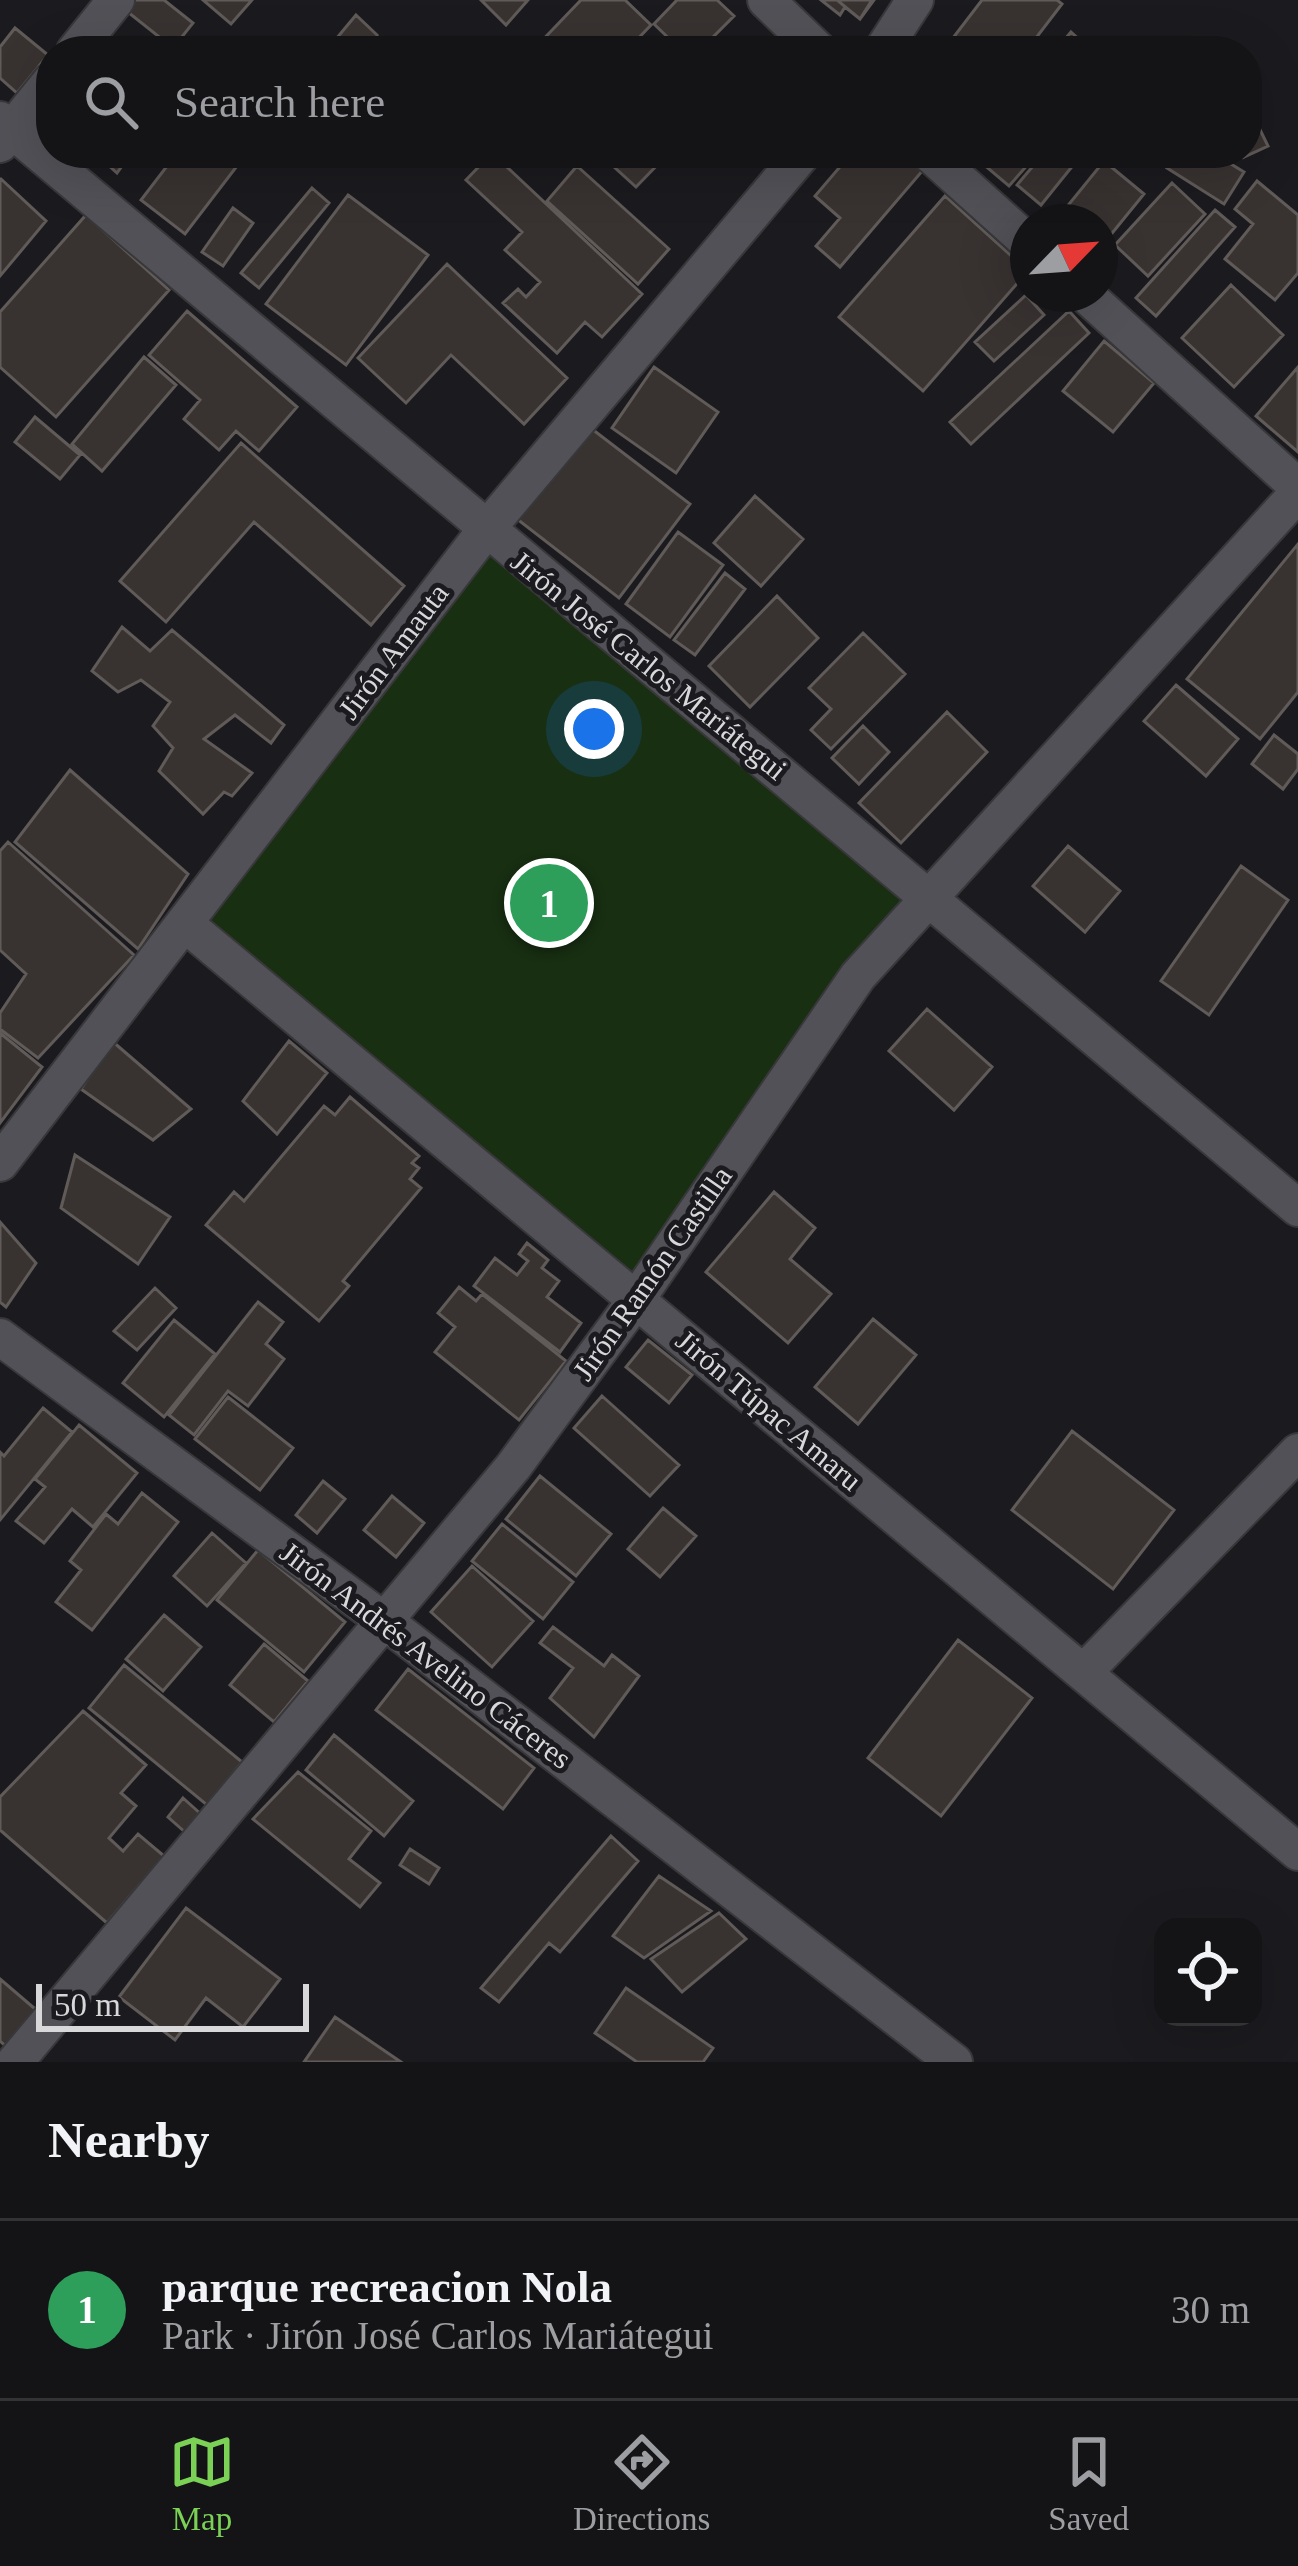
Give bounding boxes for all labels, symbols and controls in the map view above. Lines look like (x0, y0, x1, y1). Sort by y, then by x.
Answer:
search box (36, 36, 1262, 168)
icon: search (78, 69, 144, 135)
text: Search here (174, 77, 385, 127)
north arrow (1010, 204, 1118, 312)
street label: Jirón José Carlos Mariátegui (505, 544, 793, 786)
street label: Jirón Amauta (331, 577, 455, 725)
your location (564, 699, 624, 759)
pin: 1 (510, 858, 588, 948)
street label: Jirón Ramón Castilla (566, 1160, 738, 1386)
street label: Jirón Túpac Amaru (670, 1323, 868, 1497)
street label: Jirón Andrés Avelino Cáceres (274, 1535, 578, 1775)
map controls (1154, 1918, 1262, 2026)
button: locate (1154, 1918, 1262, 2026)
scale bar (36, 1978, 309, 2031)
text: 50 m (54, 1987, 121, 2023)
text: Nearby (48, 2112, 209, 2168)
text: parque recreacion Nola (162, 2262, 612, 2312)
text: 1 (77, 2288, 97, 2331)
text: 30 m (1171, 2288, 1250, 2331)
text: Park · Jirón José Carlos Mariátegui (162, 2314, 713, 2357)
tab: Map (169, 2429, 235, 2538)
tab: Directions (573, 2429, 710, 2538)
tab: Saved (1048, 2429, 1129, 2538)

